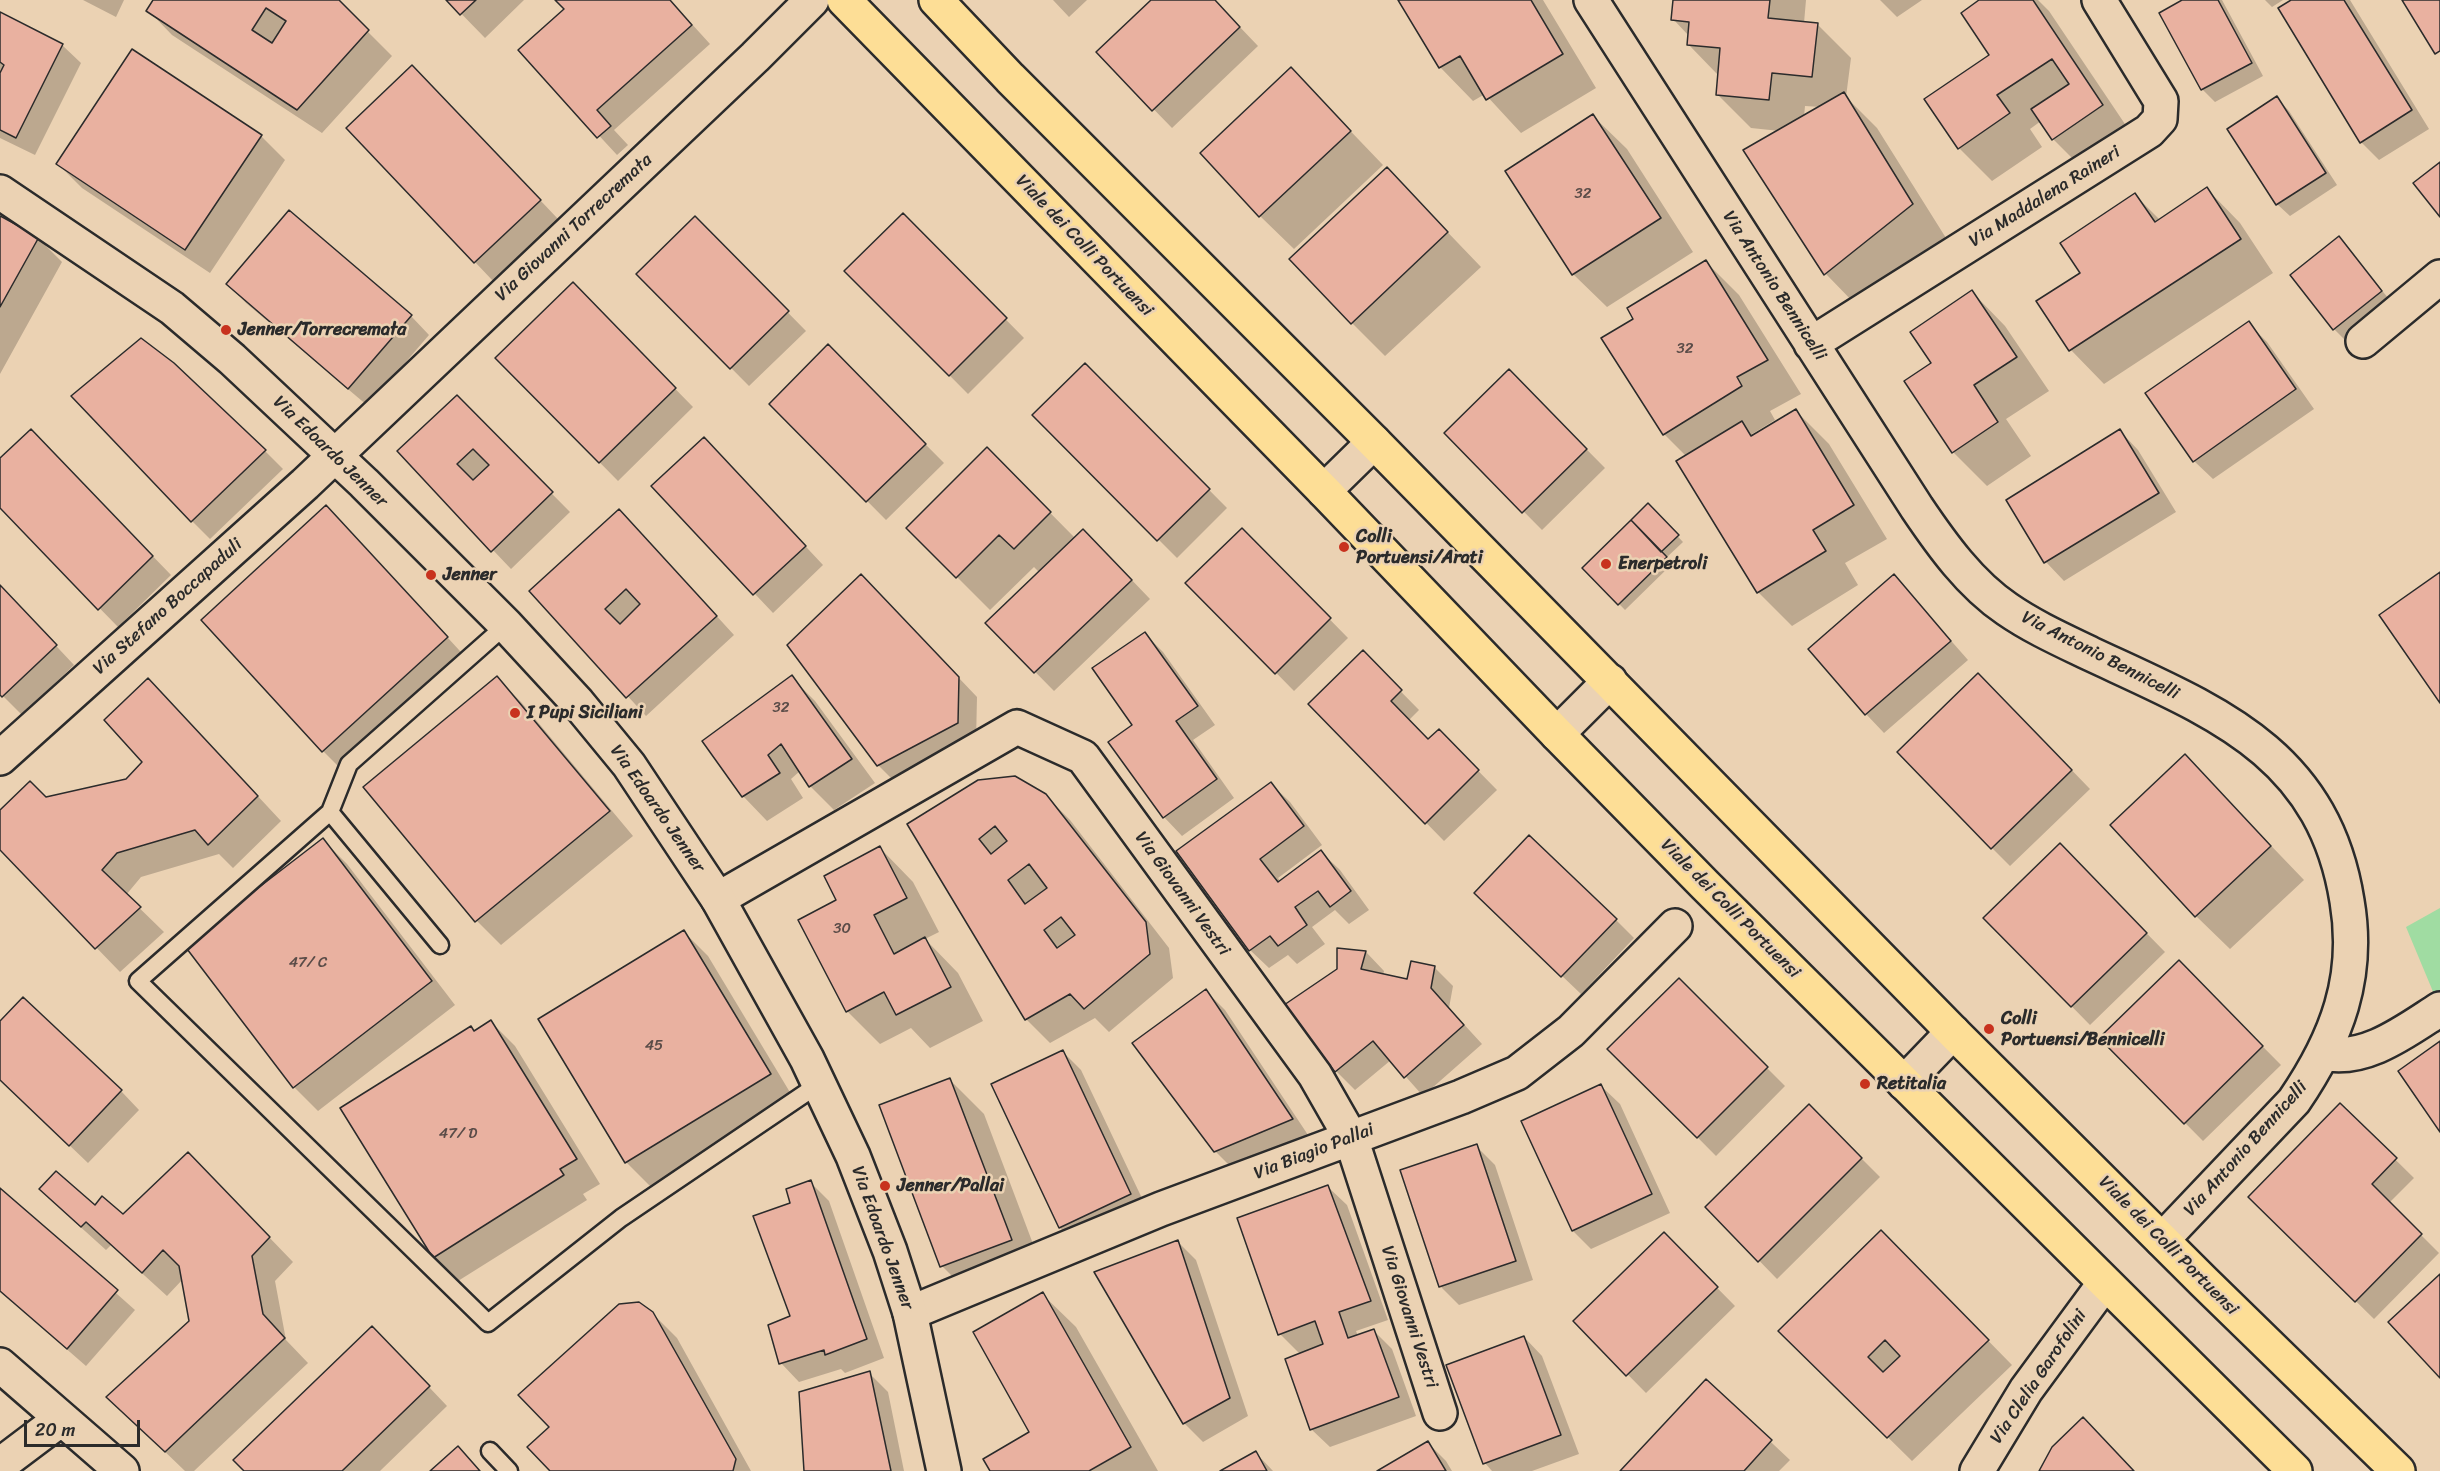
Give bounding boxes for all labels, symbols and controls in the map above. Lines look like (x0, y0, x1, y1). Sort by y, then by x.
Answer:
street label: Via Maddalena Raineri (1966, 142, 2124, 252)
street label: Via Giovanni Torrecremata (491, 150, 657, 306)
street label: Viale dei Colli Portuensi (1011, 171, 1157, 321)
house number: 32 (1575, 185, 1591, 203)
street label: Via Antonio Bennicelli (1718, 207, 1830, 365)
place label: Jenner/Torrecremata (238, 319, 406, 341)
marker: Jenner/Torrecremata (219, 323, 233, 337)
house number: 32 (1677, 340, 1693, 358)
street label: Via Edoardo Jenner (268, 392, 392, 512)
place label: Colli Portuensi/Arati (1356, 526, 1483, 568)
street label: Via Stefano Boccapaduli (89, 534, 247, 680)
marker: Colli Portuensi/Arati (1337, 540, 1351, 554)
place label: Enerpetroli (1618, 553, 1707, 575)
marker: Enerpetroli (1599, 557, 1613, 571)
place label: Jenner (443, 564, 497, 586)
marker: Jenner (424, 568, 438, 582)
street label: Via Antonio Bennicelli (2018, 607, 2182, 705)
house number: 32 (773, 699, 789, 717)
place label: I Pupi Siciliani (527, 702, 643, 724)
marker: I Pupi Siciliani (508, 706, 522, 720)
street label: Via Edoardo Jenner (605, 741, 709, 877)
street label: Via Giovanni Vestri (1130, 828, 1234, 960)
street label: Viale dei Colli Portuensi (1656, 835, 1804, 983)
house number: 30 (833, 920, 851, 938)
house number: 47/ C (289, 954, 327, 972)
place label: Colli Portuensi/Bennicelli (2001, 1008, 2164, 1050)
marker: Colli Portuensi/Bennicelli (1982, 1022, 1996, 1036)
house number: 45 (645, 1037, 663, 1055)
place label: Retitalia (1877, 1073, 1946, 1095)
marker: Retitalia (1858, 1077, 1872, 1091)
street label: Via Antonio Bennicelli (2180, 1077, 2312, 1221)
street label: Via Biagio Pallai (1251, 1119, 1377, 1185)
house number: 47/ D (439, 1125, 477, 1143)
street label: Via Edoardo Jenner (846, 1163, 918, 1313)
street label: Viale dei Colli Portuensi (2094, 1172, 2242, 1320)
place label: Jenner/Pallai (897, 1175, 1004, 1197)
marker: Jenner/Pallai (878, 1179, 892, 1193)
street label: Via Giovanni Vestri (1376, 1243, 1442, 1391)
street label: Via Clelia Garofolini (1986, 1306, 2092, 1448)
scale bar (27, 1408, 142, 1446)
text: 20 m (35, 1414, 75, 1446)

